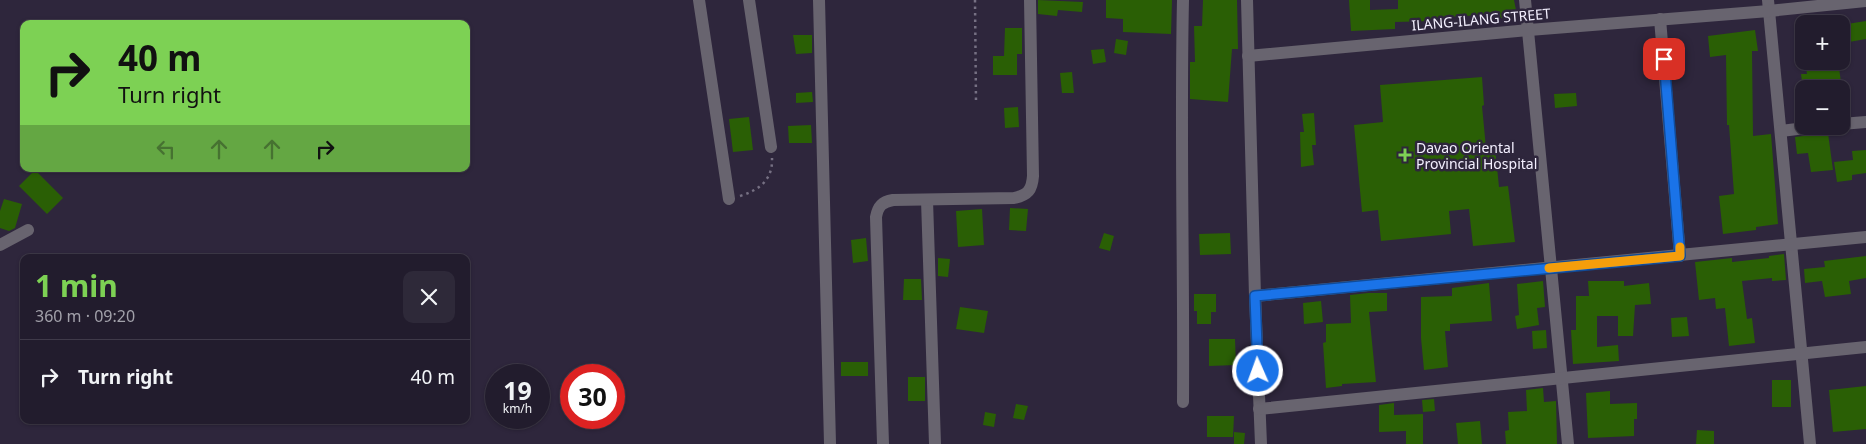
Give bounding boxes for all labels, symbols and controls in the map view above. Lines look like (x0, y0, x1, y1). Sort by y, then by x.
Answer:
street label: ILANG-ILANG STREET (1411, 3, 1551, 35)
map controls (1795, 15, 1850, 135)
button: + (1795, 15, 1850, 70)
text: 40 m (118, 34, 201, 81)
pin (1643, 38, 1685, 80)
icon: right (35, 40, 100, 105)
icon: arrive (1650, 45, 1678, 73)
text: Turn right (118, 79, 221, 109)
button: − (1795, 80, 1850, 135)
icon: left (152, 135, 180, 163)
icon: ahead (205, 135, 233, 163)
icon: ahead (258, 135, 286, 163)
icon: right (311, 135, 339, 163)
place label: Davao Oriental Provincial Hospital (1416, 138, 1537, 173)
marker: Davao Oriental Provincial Hospital (1398, 148, 1412, 162)
text: 1 min (35, 265, 118, 306)
button: close (403, 271, 455, 323)
text: 360 m · 09:20 (35, 305, 135, 327)
position arrow (1231, 344, 1283, 396)
icon: right (35, 363, 63, 391)
text: Turn right (78, 364, 173, 390)
text: 40 m (411, 364, 455, 390)
speed limit sign: 30 (560, 364, 625, 429)
text: 19 (503, 373, 532, 407)
text: km/h (503, 400, 532, 417)

